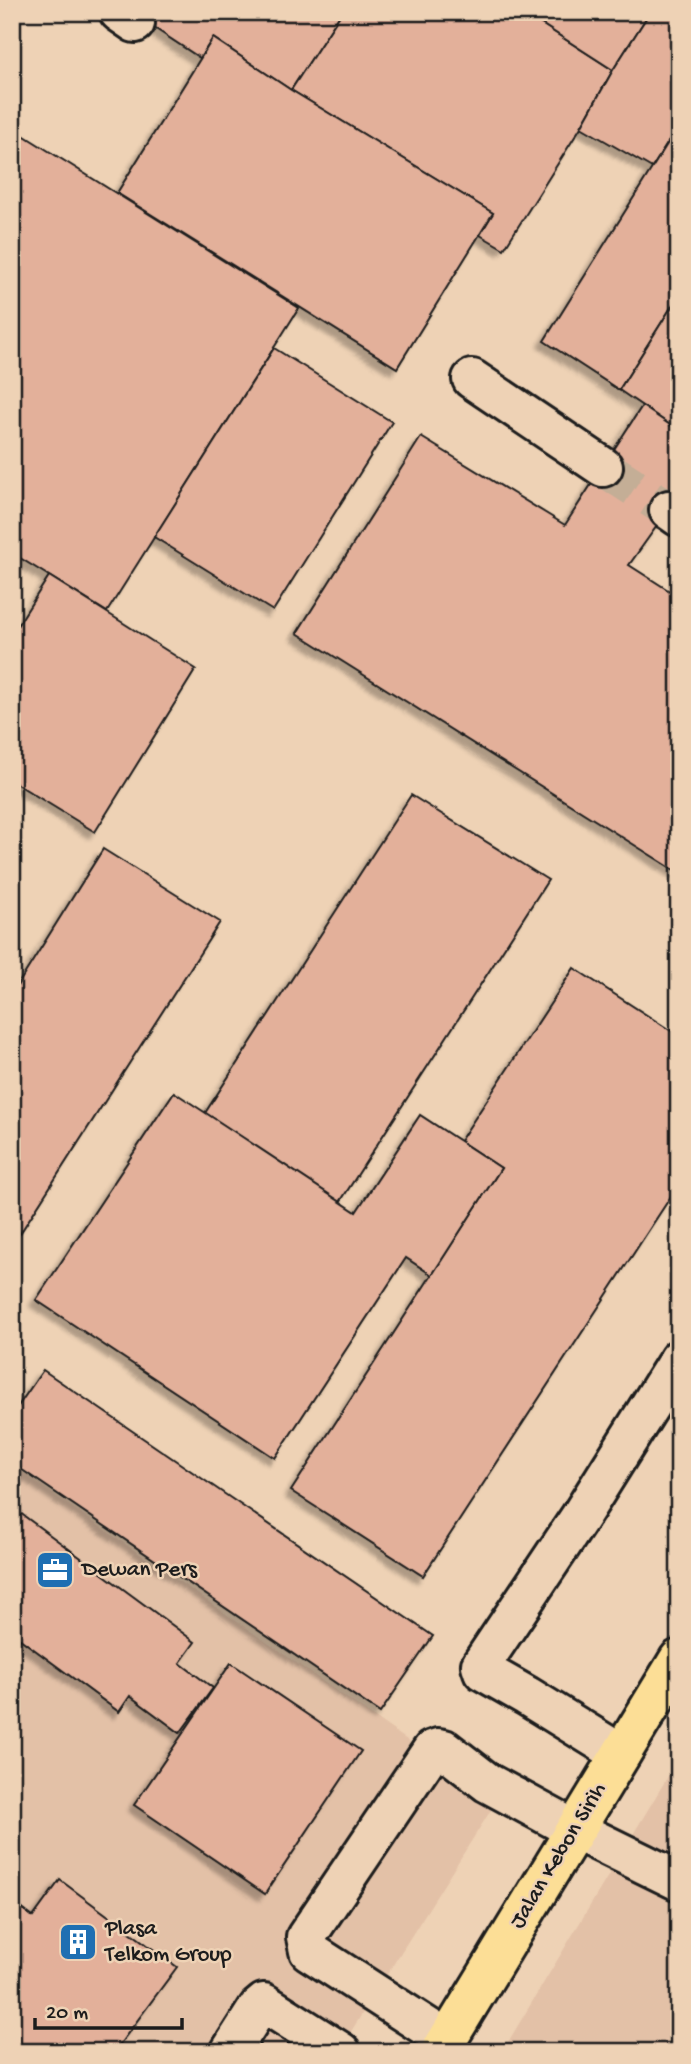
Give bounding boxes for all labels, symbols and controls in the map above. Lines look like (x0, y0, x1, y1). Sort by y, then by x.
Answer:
office icon: Dewan Pers (34, 1549, 76, 1591)
place label: Dewan Pers (80, 1557, 198, 1584)
street label: Jalan Kebon Sirih (505, 1778, 613, 1934)
place label: Plasa Telkom Group (103, 1916, 231, 1969)
building icon: Plasa Telkom Group (57, 1921, 99, 1963)
scale bar (35, 1987, 182, 2031)
text: 20 m (46, 2002, 88, 2027)

